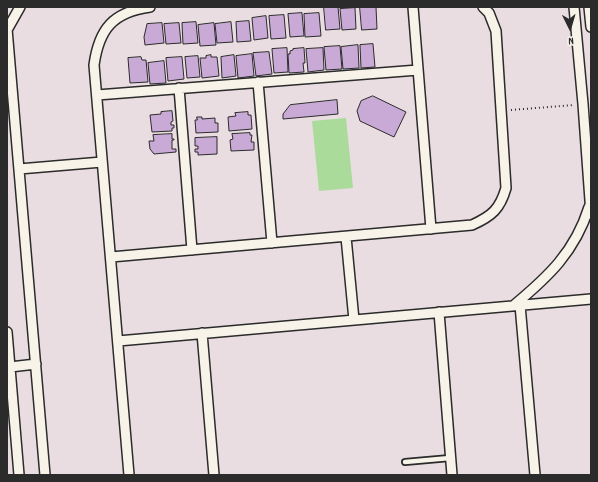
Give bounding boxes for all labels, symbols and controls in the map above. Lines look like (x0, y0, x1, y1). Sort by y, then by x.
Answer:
north arrow (550, 8, 590, 48)
text: N (568, 32, 574, 48)

